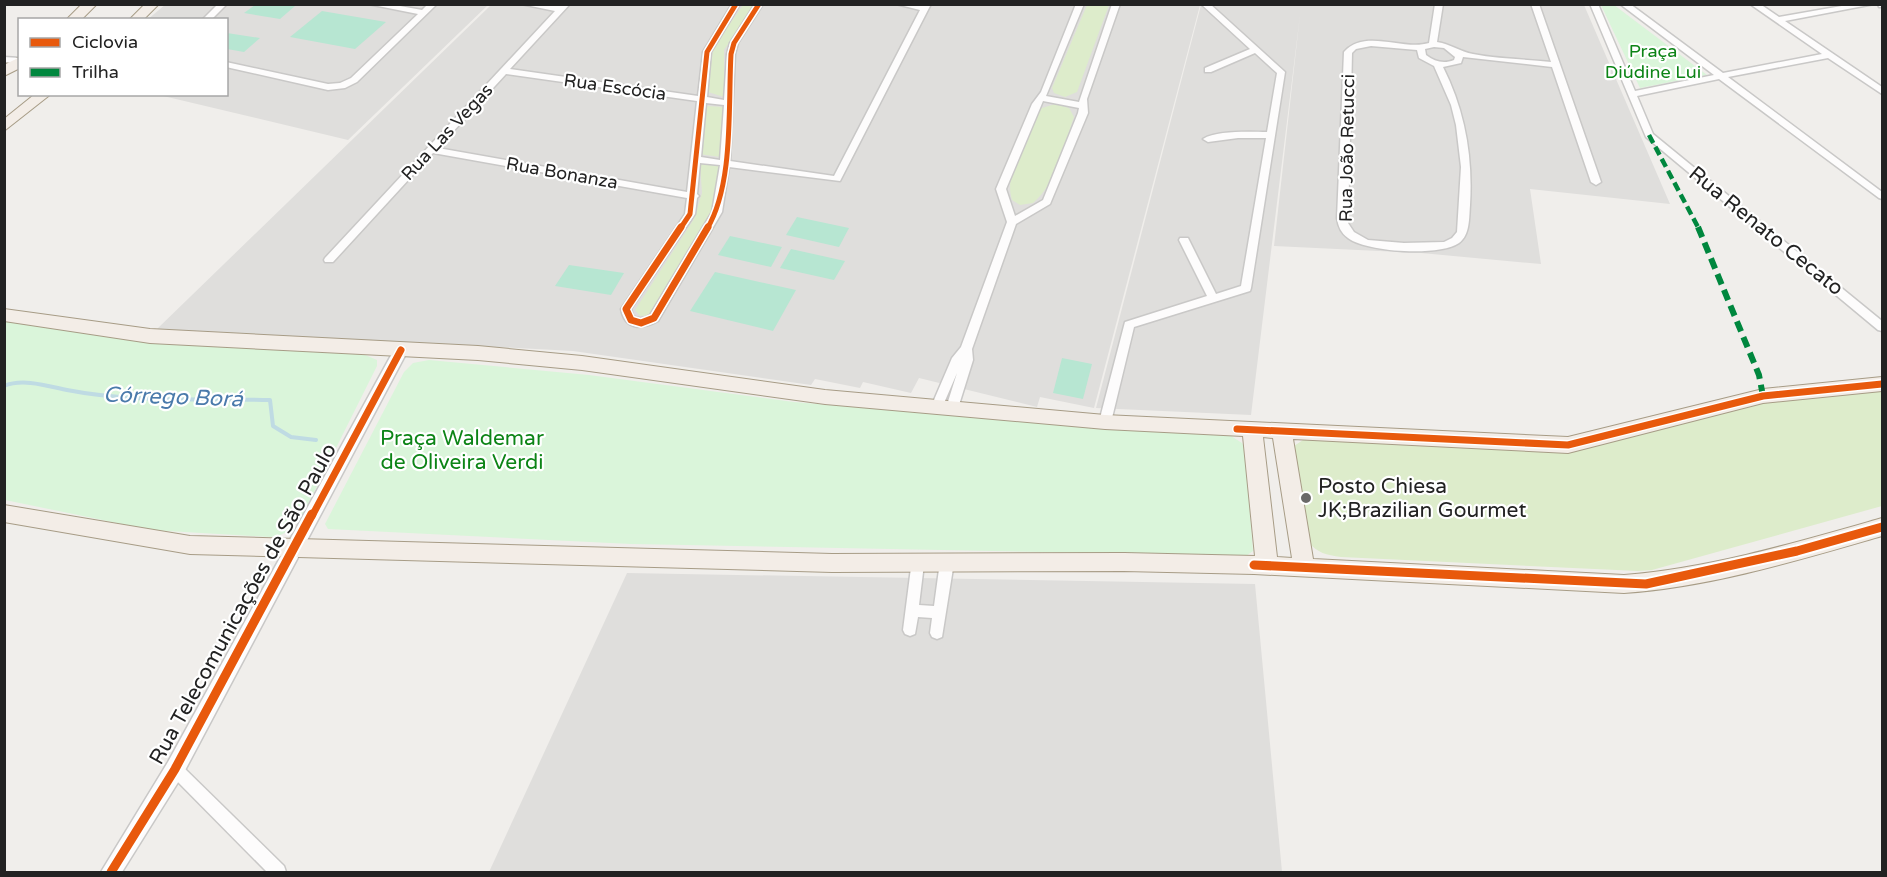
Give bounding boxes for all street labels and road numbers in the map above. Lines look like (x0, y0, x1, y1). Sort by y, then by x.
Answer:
street label: Rua Escócia (562, 69, 668, 105)
street label: Rua João Retucci (1335, 74, 1359, 222)
street label: Rua Las Vegas (397, 79, 497, 185)
street label: Rua Bonanza (504, 152, 620, 194)
street label: Rua Renato Cecato (1684, 161, 1848, 301)
street label: Rua Telecomunicações de São Paulo (144, 439, 342, 769)

